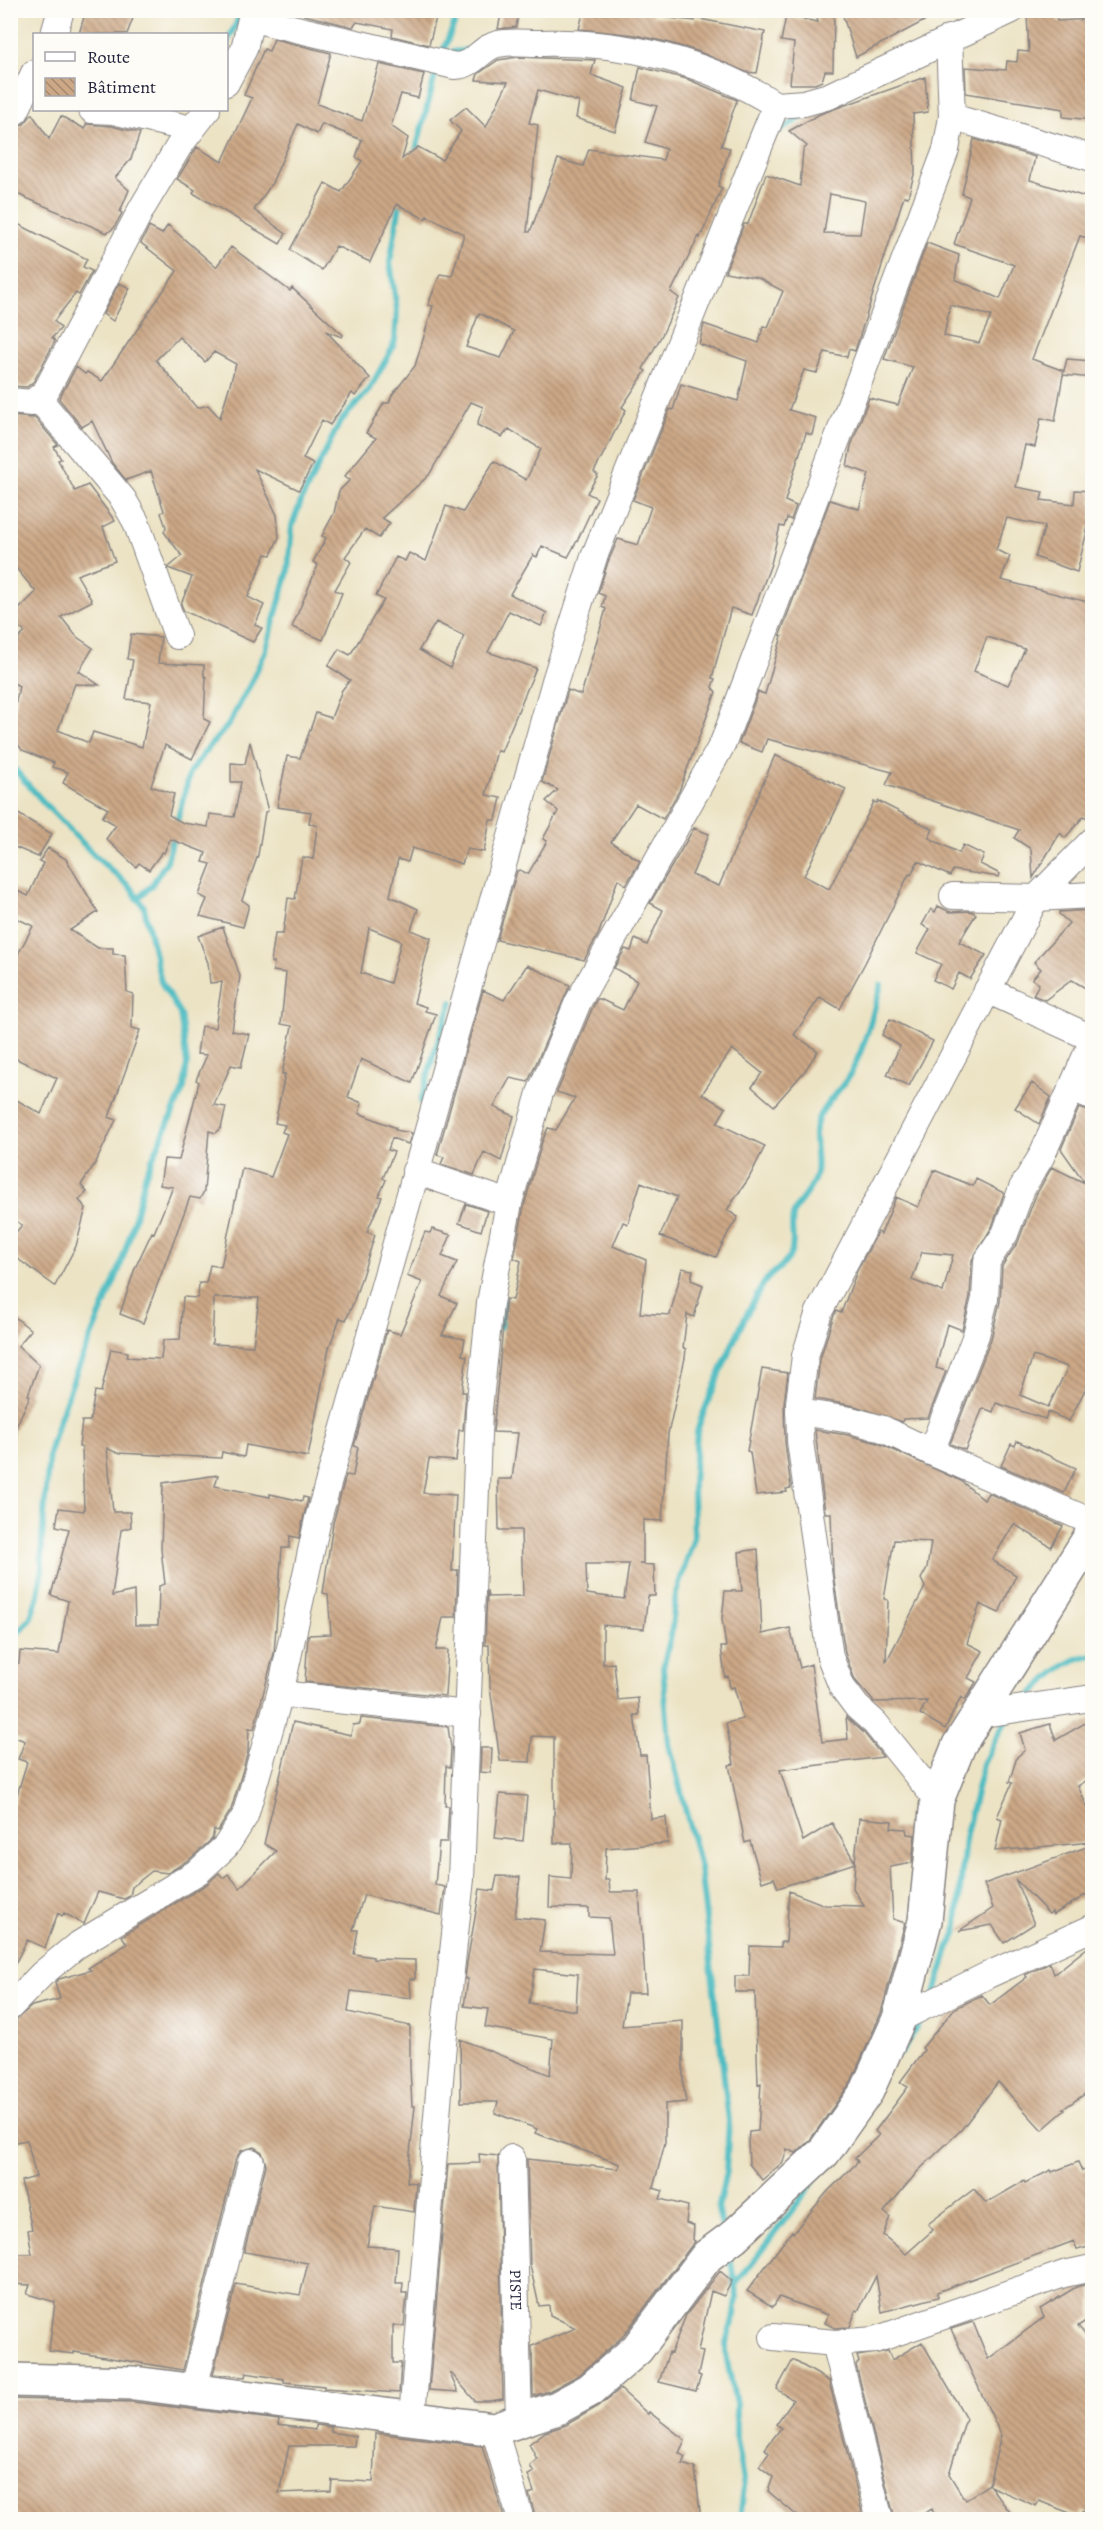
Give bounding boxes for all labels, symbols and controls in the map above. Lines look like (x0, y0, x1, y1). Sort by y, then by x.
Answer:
legend (33, 33, 228, 111)
text: Route (87, 45, 130, 69)
text: Bâtiment (87, 75, 156, 99)
street label: PISTE (504, 2269, 527, 2311)

